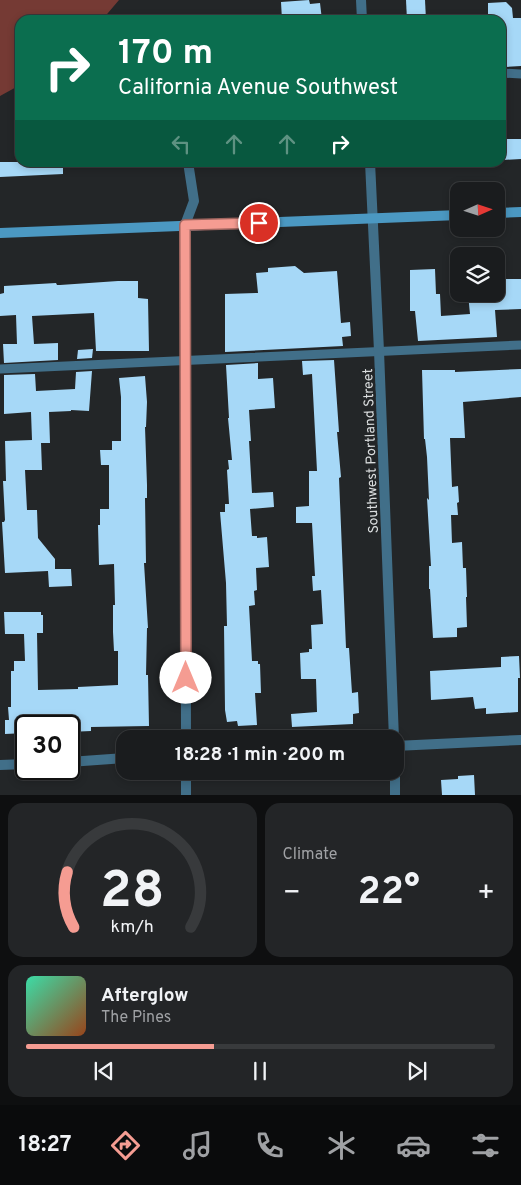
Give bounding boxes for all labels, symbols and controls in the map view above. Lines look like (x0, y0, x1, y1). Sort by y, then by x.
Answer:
text: 170 m (118, 32, 213, 76)
icon: right (35, 35, 100, 100)
text: California Avenue Southwest (118, 75, 398, 102)
icon: left (167, 130, 195, 158)
icon: ahead (220, 130, 248, 158)
icon: ahead (273, 130, 301, 158)
icon: right (326, 130, 354, 158)
north arrow (450, 182, 505, 238)
map controls (450, 182, 505, 302)
pin (238, 202, 280, 244)
icon: arrive (245, 209, 273, 237)
button: layers (450, 247, 505, 302)
street label: Southwest Portland Street (360, 368, 383, 534)
position arrow (159, 651, 211, 703)
speed limit sign: 30 (15, 715, 80, 780)
text: 18:28 · 1 min · 200 m (175, 743, 345, 767)
text: Climate (283, 845, 337, 865)
text: 28 (100, 860, 165, 926)
text: 22° (358, 869, 420, 918)
text: − (283, 876, 301, 912)
text: + (477, 876, 495, 912)
text: km/h (111, 916, 154, 939)
text: Afterglow (101, 984, 189, 1008)
text: The Pines (101, 1008, 171, 1028)
icon: previous (90, 1057, 118, 1085)
icon: pause (246, 1057, 274, 1085)
icon: next (403, 1057, 431, 1085)
icon: directions (108, 1128, 143, 1163)
icon: music (180, 1128, 215, 1163)
icon: phone (252, 1128, 287, 1163)
icon: climate (324, 1128, 359, 1163)
icon: car (396, 1128, 431, 1163)
icon: filters (468, 1128, 503, 1163)
text: 18:27 (18, 1132, 71, 1159)

